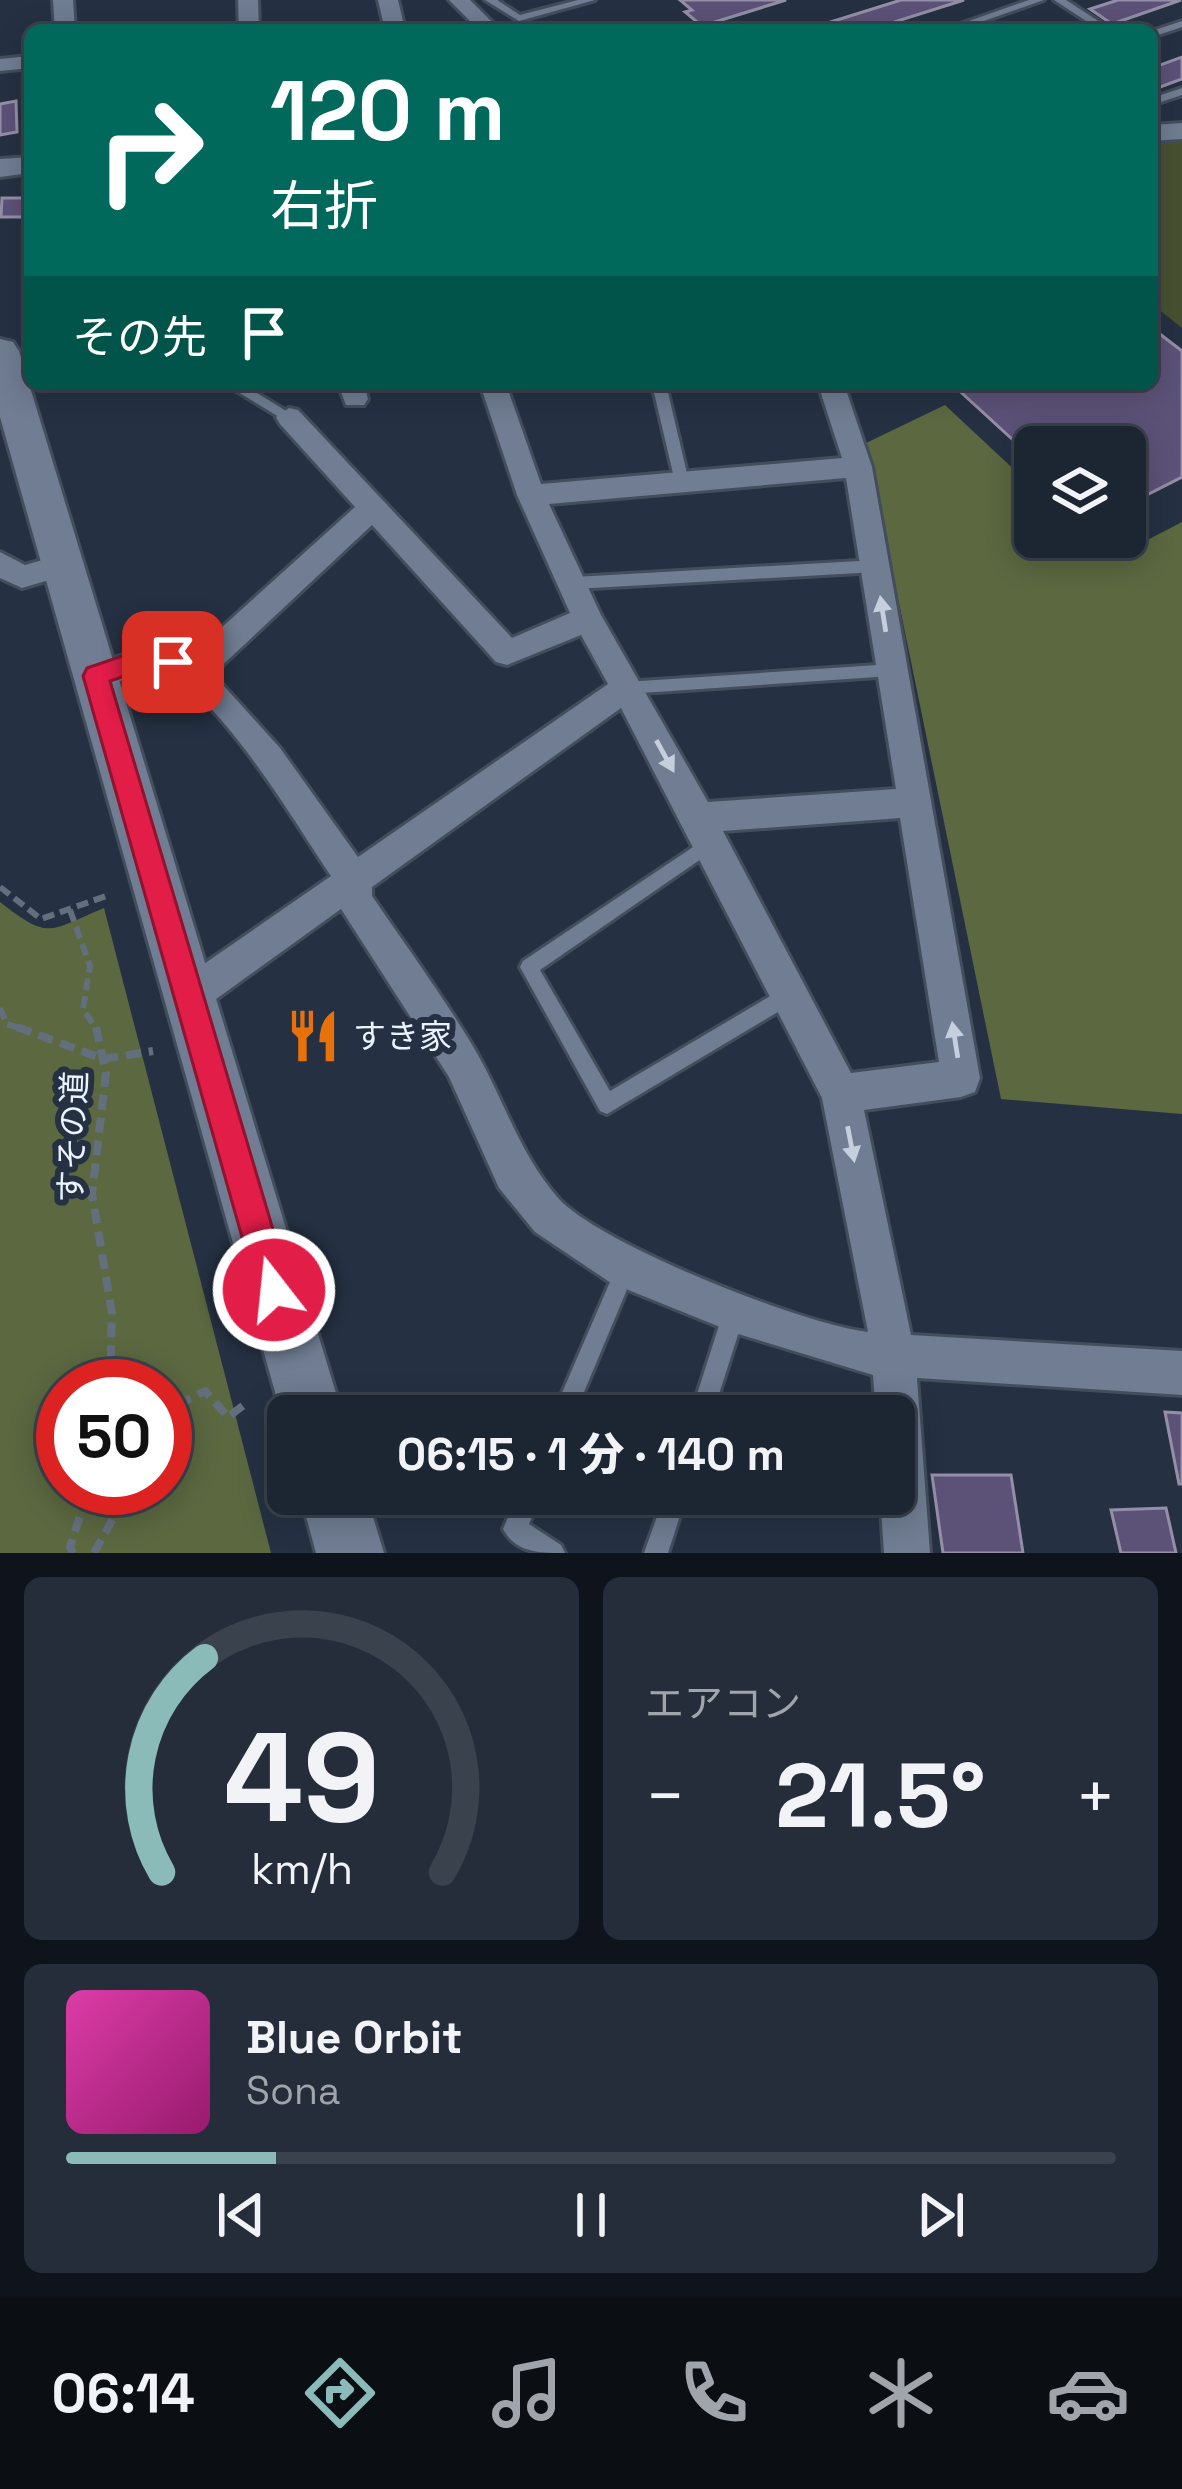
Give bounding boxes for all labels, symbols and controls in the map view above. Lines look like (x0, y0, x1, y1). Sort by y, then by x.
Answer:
text: 120 m (270, 57, 505, 165)
icon: right (72, 72, 228, 228)
text: 右折 (270, 172, 378, 241)
icon: arrive (231, 300, 297, 366)
text: その先 (72, 309, 207, 366)
map controls (1014, 426, 1146, 558)
button: layers (1014, 426, 1146, 558)
one-way arrow (874, 595, 893, 632)
pin (122, 611, 224, 713)
icon: arrive (140, 629, 206, 695)
one-way arrow (653, 739, 674, 773)
restaurant icon: すき家 (284, 1007, 342, 1065)
place label: すき家 (353, 1016, 452, 1058)
one-way arrow (945, 1021, 964, 1058)
street label: すその道 (50, 1070, 96, 1204)
one-way arrow (842, 1125, 861, 1163)
position arrow (211, 1227, 337, 1353)
speed limit sign: 50 (36, 1359, 192, 1515)
text: 06:15 · 1 分 · 140 m (397, 1426, 785, 1483)
text: エアコン (645, 1679, 801, 1728)
text: 49 (223, 1698, 380, 1857)
text: 21.5° (775, 1738, 986, 1853)
text: − (645, 1754, 686, 1838)
text: + (1075, 1754, 1116, 1838)
text: km/h (250, 1841, 353, 1896)
text: Blue Orbit (246, 2009, 462, 2066)
text: Sona (246, 2066, 340, 2115)
icon: previous (208, 2182, 274, 2248)
icon: pause (558, 2182, 624, 2248)
icon: next (908, 2182, 974, 2248)
icon: directions (298, 2351, 382, 2435)
icon: music (485, 2351, 569, 2435)
icon: phone (672, 2351, 756, 2435)
icon: climate (859, 2351, 943, 2435)
icon: car (1046, 2351, 1130, 2435)
text: 06:14 (52, 2359, 195, 2428)

